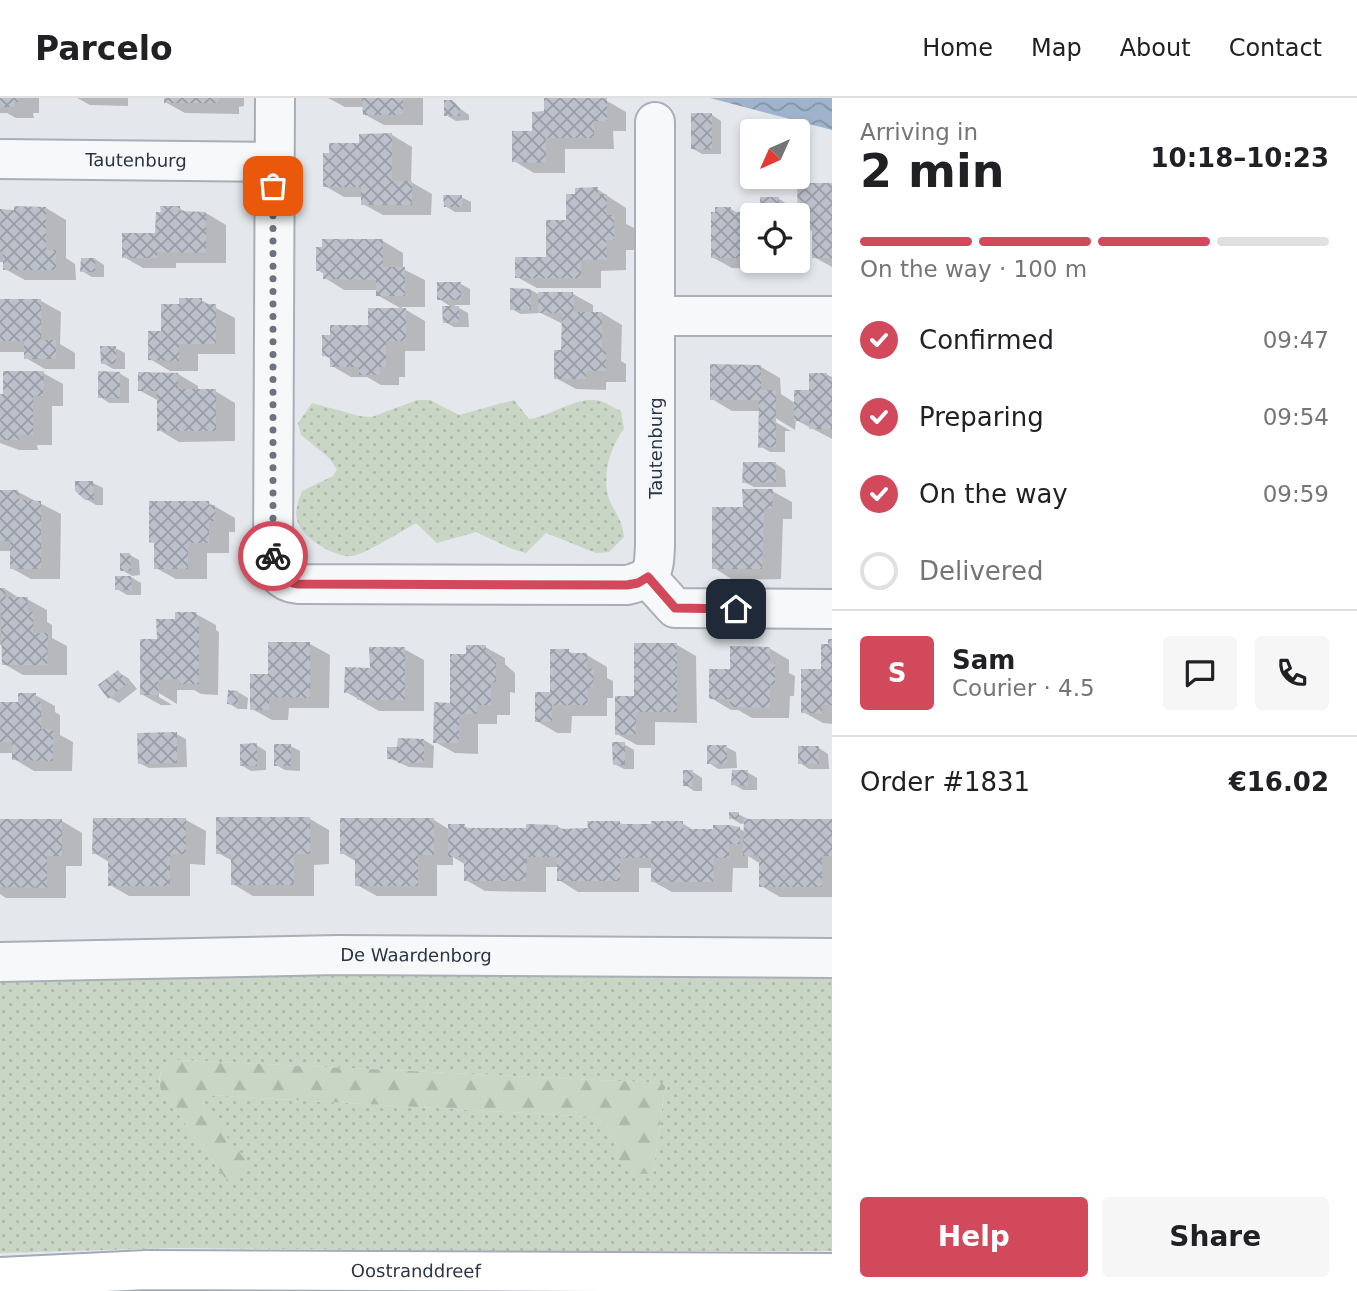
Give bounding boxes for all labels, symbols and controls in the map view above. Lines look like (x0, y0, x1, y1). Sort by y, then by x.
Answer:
text: Parcelo (35, 29, 173, 68)
text: Home (922, 34, 993, 62)
text: Map (1031, 34, 1082, 62)
text: About (1120, 34, 1191, 62)
text: Contact (1229, 34, 1322, 62)
north arrow (740, 119, 810, 189)
map controls (740, 119, 810, 273)
text: Arriving in (860, 119, 978, 145)
text: 10:18–10:23 (1150, 143, 1329, 173)
text: 2 min (860, 144, 1004, 198)
street label: Tautenburg (84, 149, 187, 171)
pin (243, 156, 303, 216)
icon: bag (254, 167, 292, 205)
button: locate (740, 203, 810, 273)
text: On the way · 100 m (860, 256, 1087, 282)
icon: check (860, 321, 898, 359)
text: Confirmed (919, 325, 1054, 355)
text: 09:47 (1263, 327, 1329, 353)
street label: Tautenburg (645, 397, 666, 500)
icon: check (860, 398, 898, 436)
text: Preparing (919, 402, 1044, 432)
text: 09:54 (1263, 404, 1329, 430)
icon: check (860, 475, 898, 513)
text: On the way (919, 479, 1068, 509)
text: 09:59 (1263, 481, 1329, 507)
courier (238, 521, 308, 591)
icon: bike (254, 537, 292, 575)
text: Delivered (919, 556, 1043, 586)
pin (706, 579, 766, 639)
icon: home (717, 590, 755, 628)
button: chat (1163, 636, 1237, 710)
button: phone (1255, 636, 1329, 710)
text: Sam (952, 645, 1015, 675)
text: S (888, 658, 906, 688)
text: Courier · 4.5 (952, 675, 1095, 701)
text: Order #1831 (860, 767, 1030, 797)
text: €16.02 (1229, 767, 1329, 797)
street label: De Waardenborg (340, 944, 492, 966)
button: Help (860, 1197, 1088, 1277)
button: Share (1102, 1197, 1329, 1277)
street label: Oostranddreef (351, 1260, 481, 1281)

